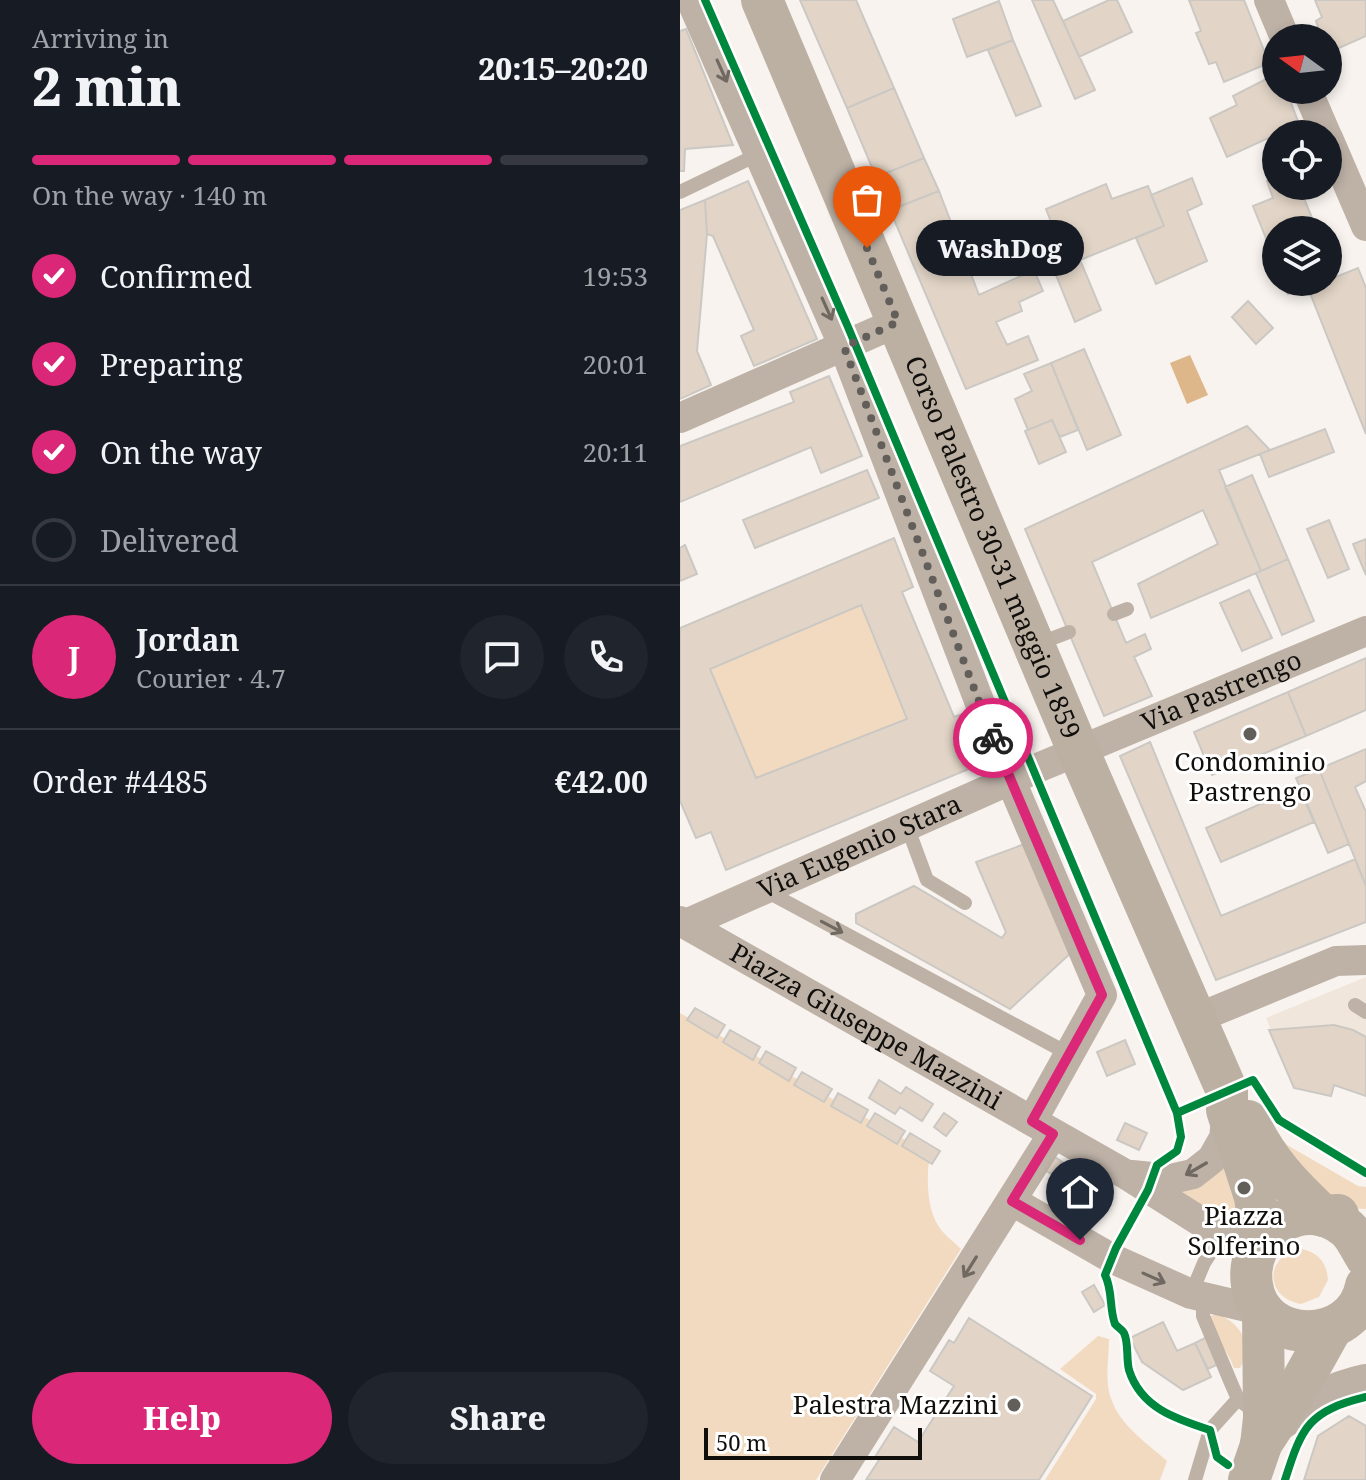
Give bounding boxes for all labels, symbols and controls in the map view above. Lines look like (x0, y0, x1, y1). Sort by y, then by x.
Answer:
text: Arriving in (32, 20, 169, 56)
north arrow (1262, 24, 1342, 104)
map controls (1262, 24, 1342, 296)
text: 20:15–20:20 (478, 48, 648, 89)
text: 2 min (32, 50, 181, 121)
one-way arrow (716, 59, 731, 83)
button: locate (1262, 120, 1342, 200)
pin (833, 166, 901, 248)
text: On the way · 140 m (32, 177, 267, 213)
icon: bag (845, 178, 889, 222)
button: layers (1262, 216, 1342, 296)
callout: WashDog (915, 220, 1083, 276)
text: WashDog (938, 230, 1062, 266)
icon: check (32, 254, 76, 298)
text: Confirmed (100, 256, 252, 297)
text: 19:53 (582, 258, 648, 294)
one-way arrow (821, 296, 836, 321)
icon: check (32, 342, 76, 386)
text: Preparing (100, 344, 243, 385)
text: 20:01 (582, 346, 648, 382)
street label: Corso Palestro 30-31 maggio 1859 (897, 350, 1090, 744)
icon: check (32, 430, 76, 474)
text: On the way (100, 432, 262, 473)
text: 20:11 (582, 434, 648, 470)
text: Delivered (100, 520, 239, 561)
button: chat (460, 615, 544, 699)
button: phone (564, 615, 648, 699)
text: Jordan (136, 619, 239, 660)
text: J (68, 637, 80, 678)
street label: Via Pastrengo (1136, 641, 1307, 740)
text: Courier · 4.7 (136, 660, 286, 696)
courier (953, 698, 1033, 778)
icon: bike (971, 716, 1015, 760)
marker: Condominio Pastrengo (1241, 725, 1259, 743)
place label: Condominio Pastrengo (1174, 743, 1326, 809)
text: Order #4485 (32, 761, 209, 802)
text: €42.00 (555, 761, 648, 802)
street label: Via Eugenio Stara (752, 785, 967, 907)
one-way arrow (820, 919, 843, 935)
street label: Piazza Giuseppe Mazzini (724, 934, 1009, 1117)
pin (1046, 1158, 1114, 1240)
one-way arrow (1185, 1162, 1208, 1178)
icon: home (1058, 1170, 1102, 1214)
marker: Piazza Solferino (1235, 1179, 1253, 1197)
place label: Piazza Solferino (1187, 1197, 1301, 1263)
one-way arrow (962, 1255, 979, 1277)
one-way arrow (1141, 1271, 1166, 1286)
button: Help (32, 1372, 332, 1464)
button: Share (348, 1372, 648, 1464)
place label: Palestra Mazzini (793, 1386, 998, 1422)
marker: Palestra Mazzini (1005, 1396, 1023, 1414)
scale bar (704, 1424, 922, 1460)
text: 50 m (716, 1427, 767, 1457)

